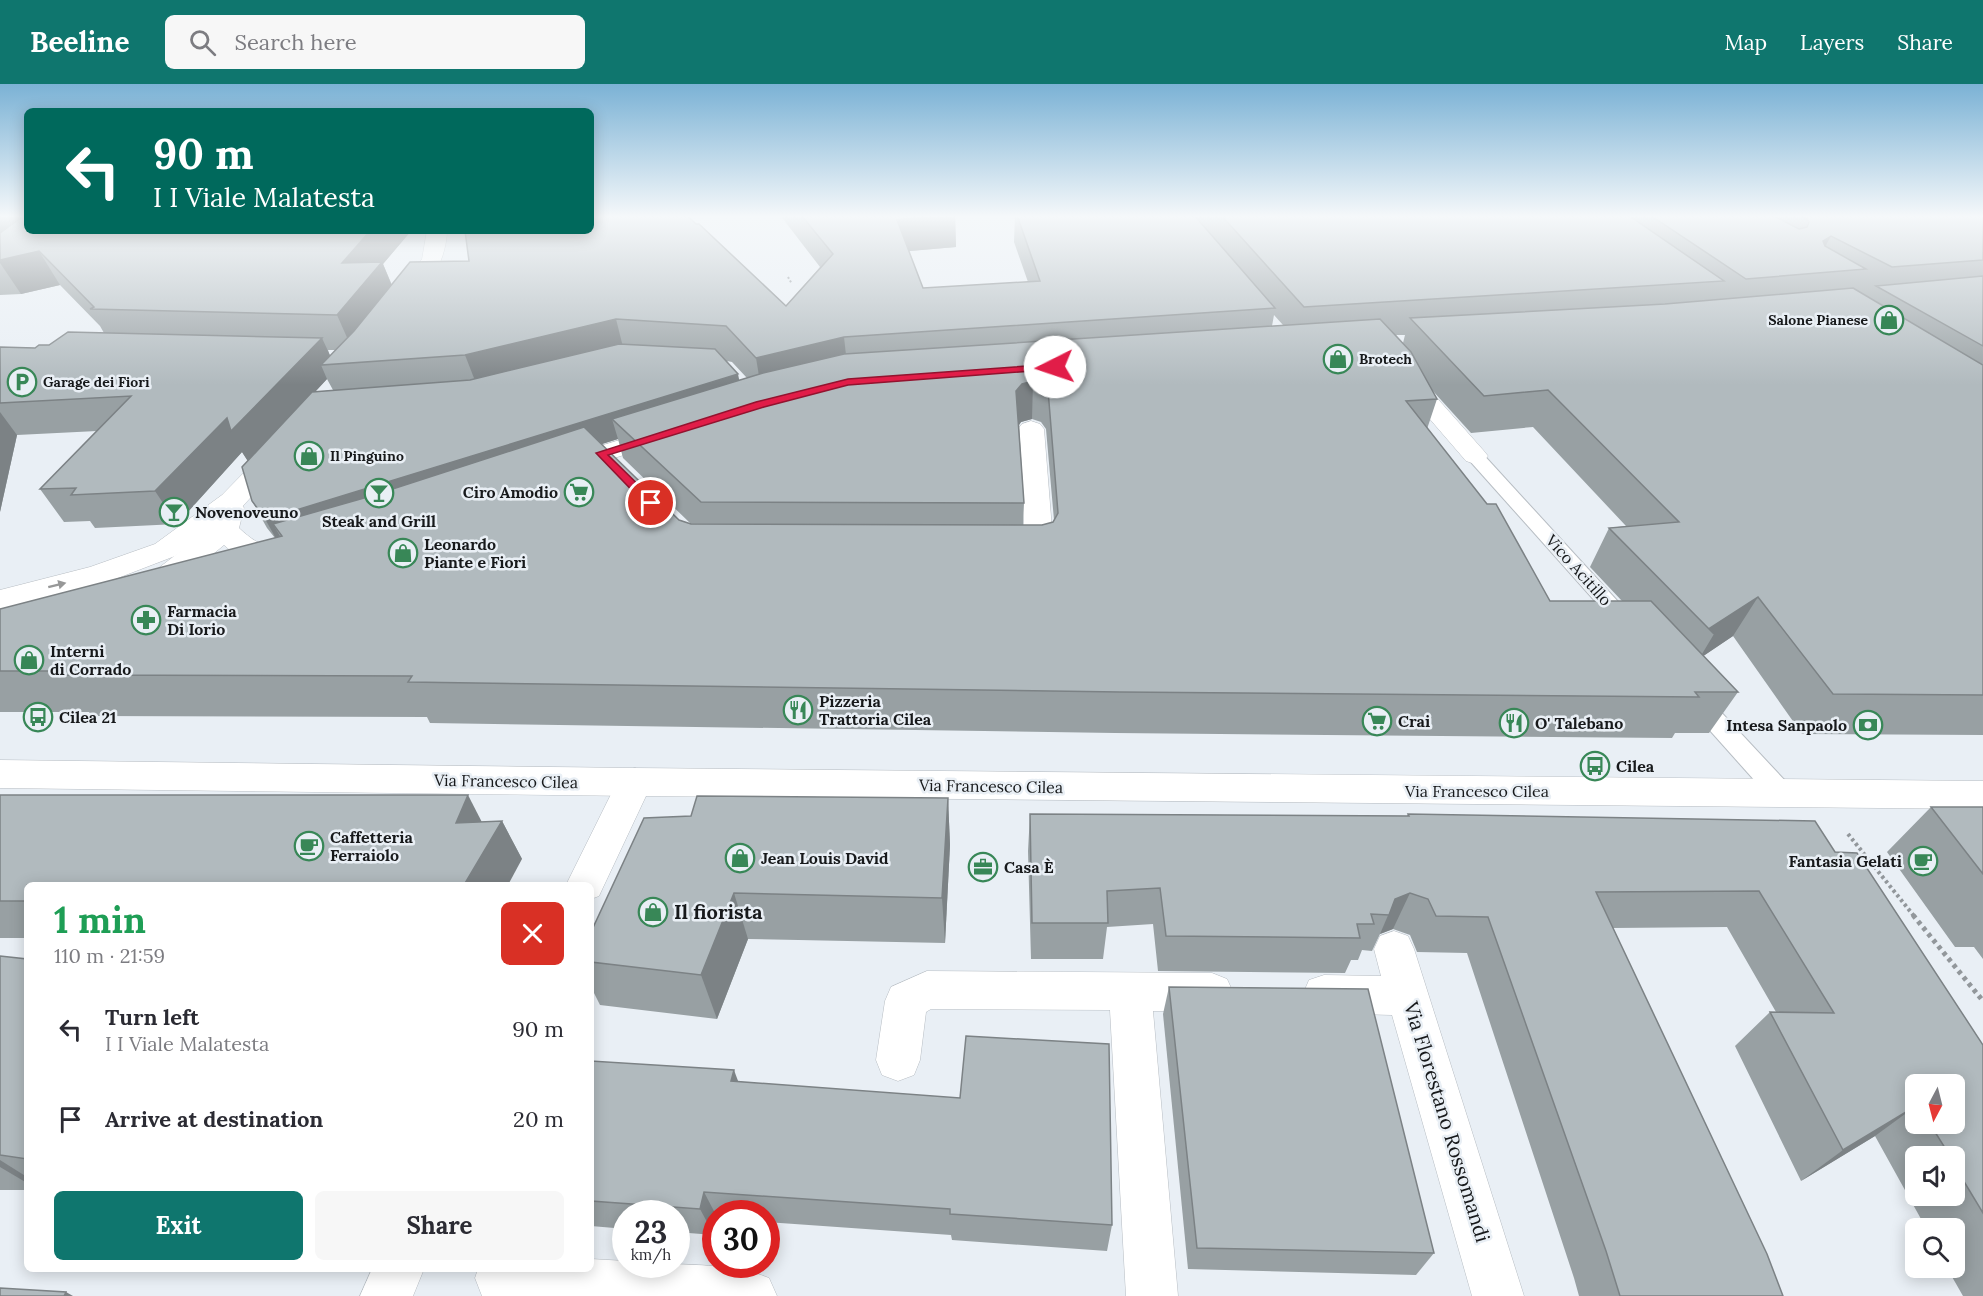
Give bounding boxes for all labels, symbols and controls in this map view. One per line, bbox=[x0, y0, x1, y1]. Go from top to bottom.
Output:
search box bbox=[165, 15, 585, 69]
text: Beeline bbox=[30, 24, 129, 60]
icon: search bbox=[186, 26, 219, 59]
text: Search here bbox=[234, 28, 357, 56]
text: Map bbox=[1724, 29, 1767, 56]
text: Layers bbox=[1800, 29, 1864, 56]
text: Share bbox=[1897, 29, 1953, 56]
text: 90 m bbox=[153, 127, 254, 181]
icon: left bbox=[54, 132, 132, 210]
text: I I Viale Malatesta bbox=[153, 180, 375, 214]
shop icon: Salone Pianese bbox=[1873, 304, 1905, 336]
place label: Salone Pianese bbox=[1768, 311, 1868, 329]
position arrow bbox=[1023, 335, 1087, 399]
shop icon: Brotech bbox=[1322, 343, 1354, 375]
place label: Brotech bbox=[1359, 350, 1412, 368]
parking icon: Garage dei Fiori bbox=[6, 366, 38, 398]
place label: Garage dei Fiori bbox=[43, 373, 150, 391]
shop icon: Il Pinguino bbox=[293, 440, 325, 472]
place label: Il Pinguino bbox=[330, 447, 404, 465]
supermarket icon: Ciro Amodio bbox=[563, 476, 595, 508]
bar icon: Steak and Grill bbox=[363, 477, 395, 509]
pin bbox=[625, 477, 676, 528]
place label: Ciro Amodio bbox=[463, 482, 558, 502]
icon: arrive bbox=[634, 486, 667, 519]
bar icon: Novenoveuno bbox=[158, 496, 190, 528]
place label: Novenoveuno bbox=[195, 502, 298, 522]
place label: Steak and Grill bbox=[322, 511, 436, 531]
street label: Vico Acitillo bbox=[1541, 530, 1616, 610]
place label: Leonardo Piante e Fiori bbox=[424, 534, 526, 572]
shop icon: Leonardo Piante e Fiori bbox=[387, 537, 419, 569]
one-way arrow bbox=[48, 580, 66, 590]
place label: Farmacia Di Iorio bbox=[167, 601, 237, 639]
pharmacy icon: Farmacia Di Iorio bbox=[130, 604, 162, 636]
place label: Interni di Corrado bbox=[50, 641, 131, 679]
shop icon: Interni di Corrado bbox=[13, 644, 45, 676]
place label: Pizzeria Trattoria Cilea bbox=[819, 691, 932, 729]
restaurant icon: Pizzeria Trattoria Cilea bbox=[782, 694, 814, 726]
bus stop icon: Cilea 21 bbox=[22, 701, 54, 733]
supermarket icon: Crai bbox=[1361, 705, 1393, 737]
place label: Cilea 21 bbox=[59, 707, 116, 727]
restaurant icon: O' Talebano bbox=[1498, 707, 1530, 739]
bank icon: Intesa Sanpaolo bbox=[1852, 709, 1884, 741]
place label: Crai bbox=[1398, 711, 1430, 731]
place label: O' Talebano bbox=[1535, 713, 1623, 733]
place label: Intesa Sanpaolo bbox=[1726, 715, 1847, 735]
bus stop icon: Cilea bbox=[1579, 750, 1611, 782]
place label: Cilea bbox=[1616, 756, 1655, 776]
street label: Via Francesco Cilea bbox=[433, 770, 578, 792]
street label: Via Francesco Cilea bbox=[918, 775, 1063, 797]
street label: Via Francesco Cilea bbox=[1404, 781, 1549, 801]
place label: Caffetteria Ferraiolo bbox=[330, 827, 413, 865]
cafe icon: Caffetteria Ferraiolo bbox=[293, 830, 325, 862]
shop icon: Jean Louis David bbox=[724, 842, 756, 874]
cafe icon: Fantasia Gelati bbox=[1907, 845, 1939, 877]
place label: Jean Louis David bbox=[761, 848, 889, 868]
office icon: Casa È bbox=[967, 851, 999, 883]
place label: Fantasia Gelati bbox=[1789, 851, 1902, 871]
place label: Casa È bbox=[1004, 857, 1054, 877]
shop icon: Il fiorista bbox=[637, 896, 669, 928]
text: 1 min bbox=[54, 897, 146, 943]
place label: Il fiorista bbox=[674, 899, 763, 924]
button: close bbox=[501, 902, 564, 965]
text: 110 m · 21:59 bbox=[54, 943, 165, 968]
street label: Via Florestano Rossomandi bbox=[1399, 998, 1496, 1245]
text: Turn left bbox=[105, 1003, 199, 1031]
icon: left bbox=[54, 1013, 87, 1046]
text: 90 m bbox=[512, 1015, 564, 1043]
text: I I Viale Malatesta bbox=[105, 1031, 269, 1056]
north arrow bbox=[1905, 1074, 1965, 1134]
map controls bbox=[1905, 1074, 1965, 1278]
icon: arrive bbox=[54, 1103, 87, 1136]
text: Arrive at destination bbox=[105, 1105, 323, 1133]
text: 20 m bbox=[513, 1105, 564, 1133]
button: sound bbox=[1905, 1146, 1965, 1206]
button: Exit bbox=[54, 1191, 303, 1260]
button: Share bbox=[315, 1191, 564, 1260]
speed limit sign: 30 bbox=[702, 1200, 780, 1278]
text: 23 bbox=[635, 1213, 667, 1251]
button: search bbox=[1905, 1218, 1965, 1278]
text: km/h bbox=[631, 1245, 671, 1264]

